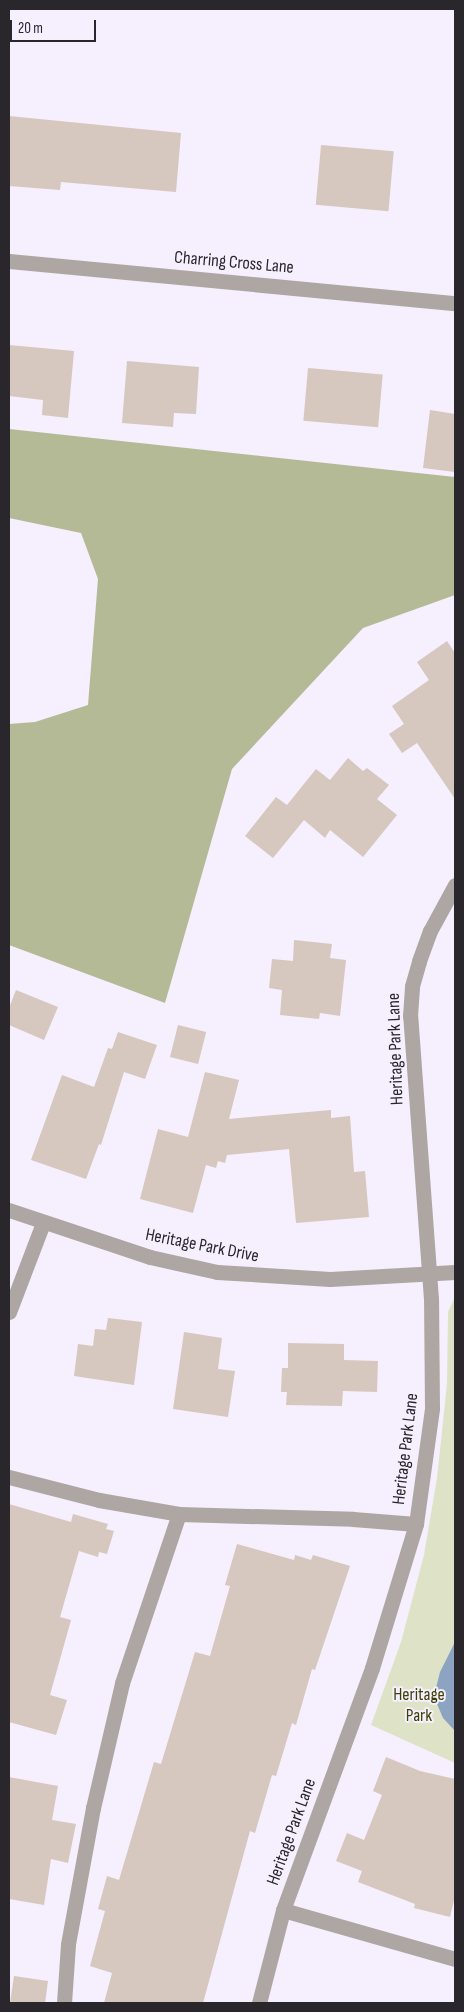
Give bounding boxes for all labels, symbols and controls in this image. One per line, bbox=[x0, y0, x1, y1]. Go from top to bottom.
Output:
scale bar bbox=[12, 10, 99, 42]
text: 20 m bbox=[18, 19, 43, 38]
street label: Charring Cross Lane bbox=[173, 247, 295, 279]
street label: Heritage Park Lane bbox=[383, 993, 409, 1105]
street label: Heritage Park Drive bbox=[143, 1224, 261, 1268]
street label: Heritage Park Lane bbox=[388, 1392, 424, 1506]
park label: Heritage Park bbox=[393, 1685, 445, 1728]
street label: Heritage Park Lane bbox=[263, 1776, 321, 1888]

